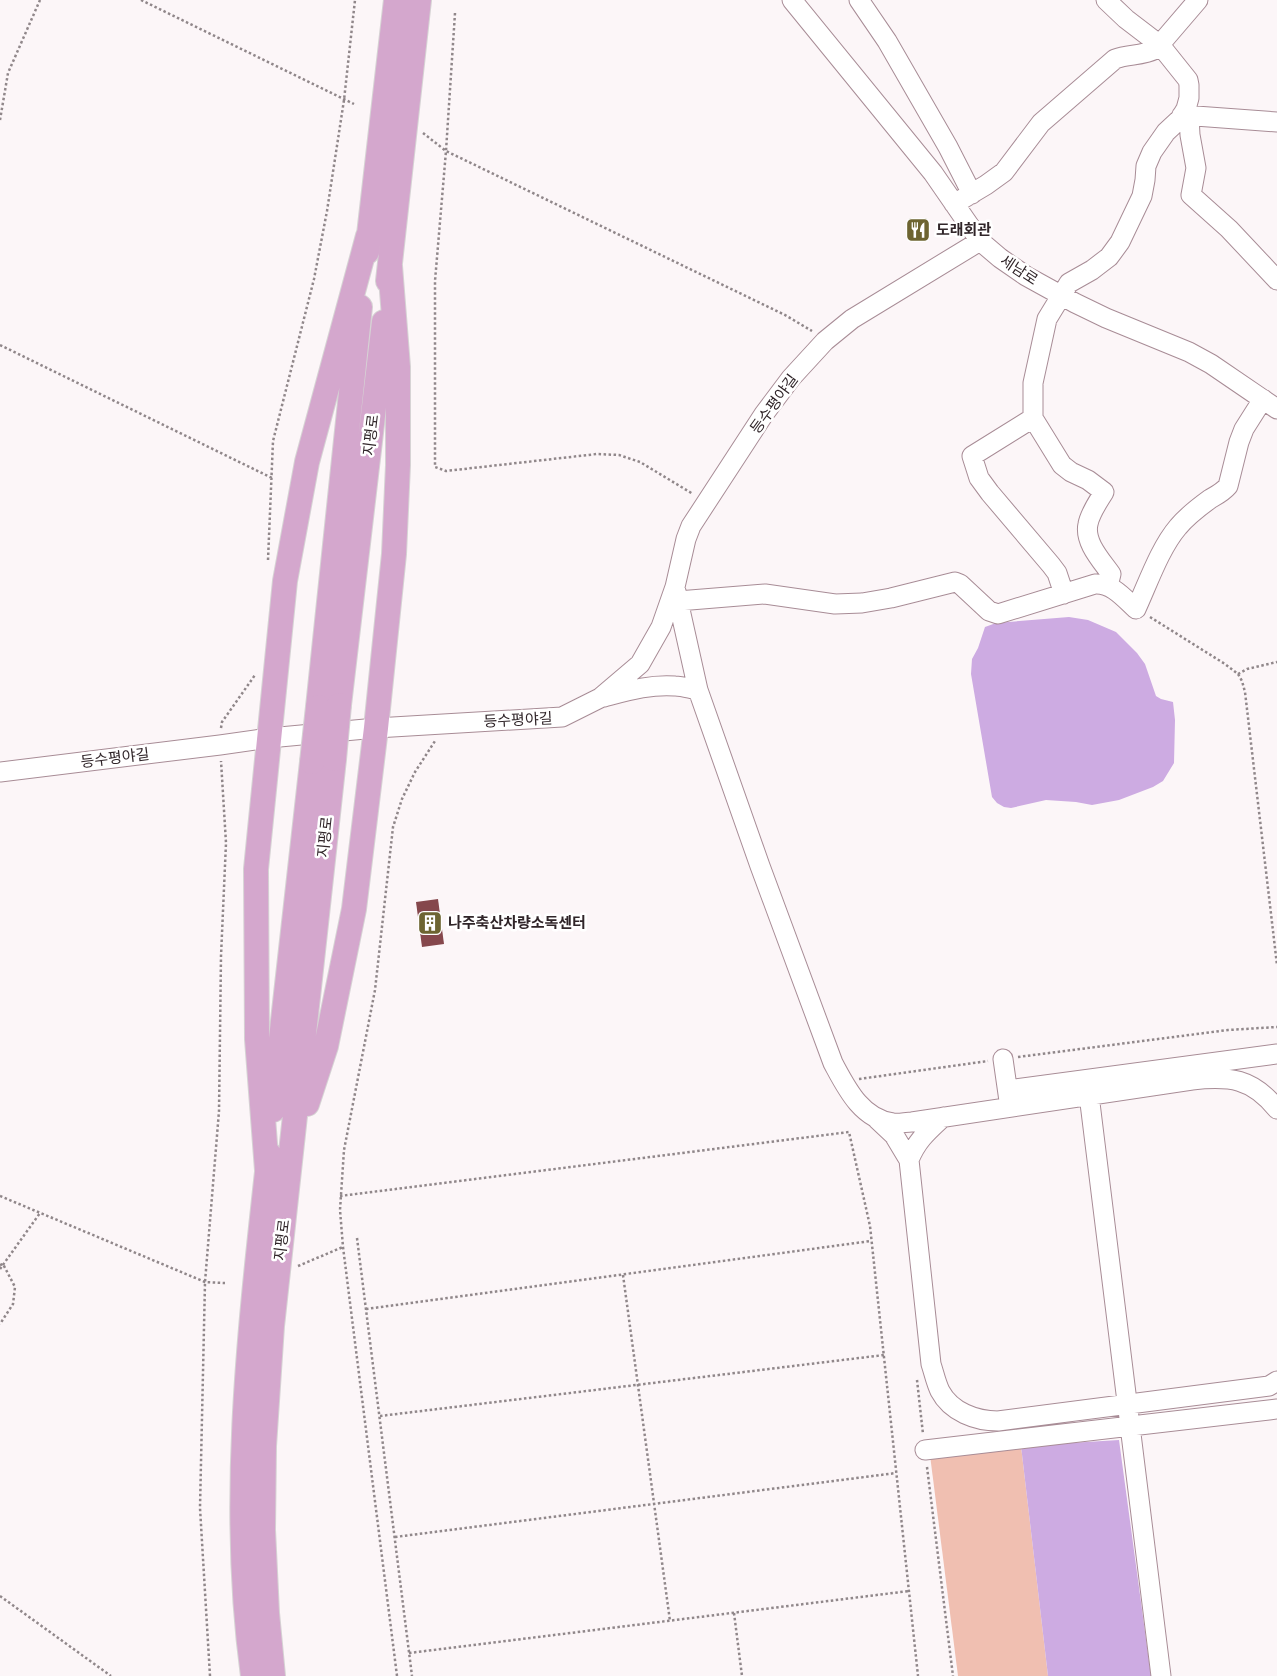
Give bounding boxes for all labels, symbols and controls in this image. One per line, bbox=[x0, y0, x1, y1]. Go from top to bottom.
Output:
restaurant icon: 도래회관 bbox=[905, 217, 931, 243]
place label: 도래회관 bbox=[936, 221, 991, 238]
street label: 세남로 bbox=[997, 251, 1041, 288]
street label: 등수평야길 bbox=[746, 371, 801, 437]
street label: 지평로 bbox=[360, 413, 381, 457]
street label: 등수평야길 bbox=[483, 709, 553, 730]
street label: 등수평야길 bbox=[80, 745, 150, 770]
street label: 지평로 bbox=[314, 815, 335, 858]
building icon: 나주축산차량소독센터 bbox=[417, 910, 443, 936]
place label: 나주축산차량소독센터 bbox=[448, 914, 586, 931]
street label: 지평로 bbox=[271, 1218, 292, 1262]

